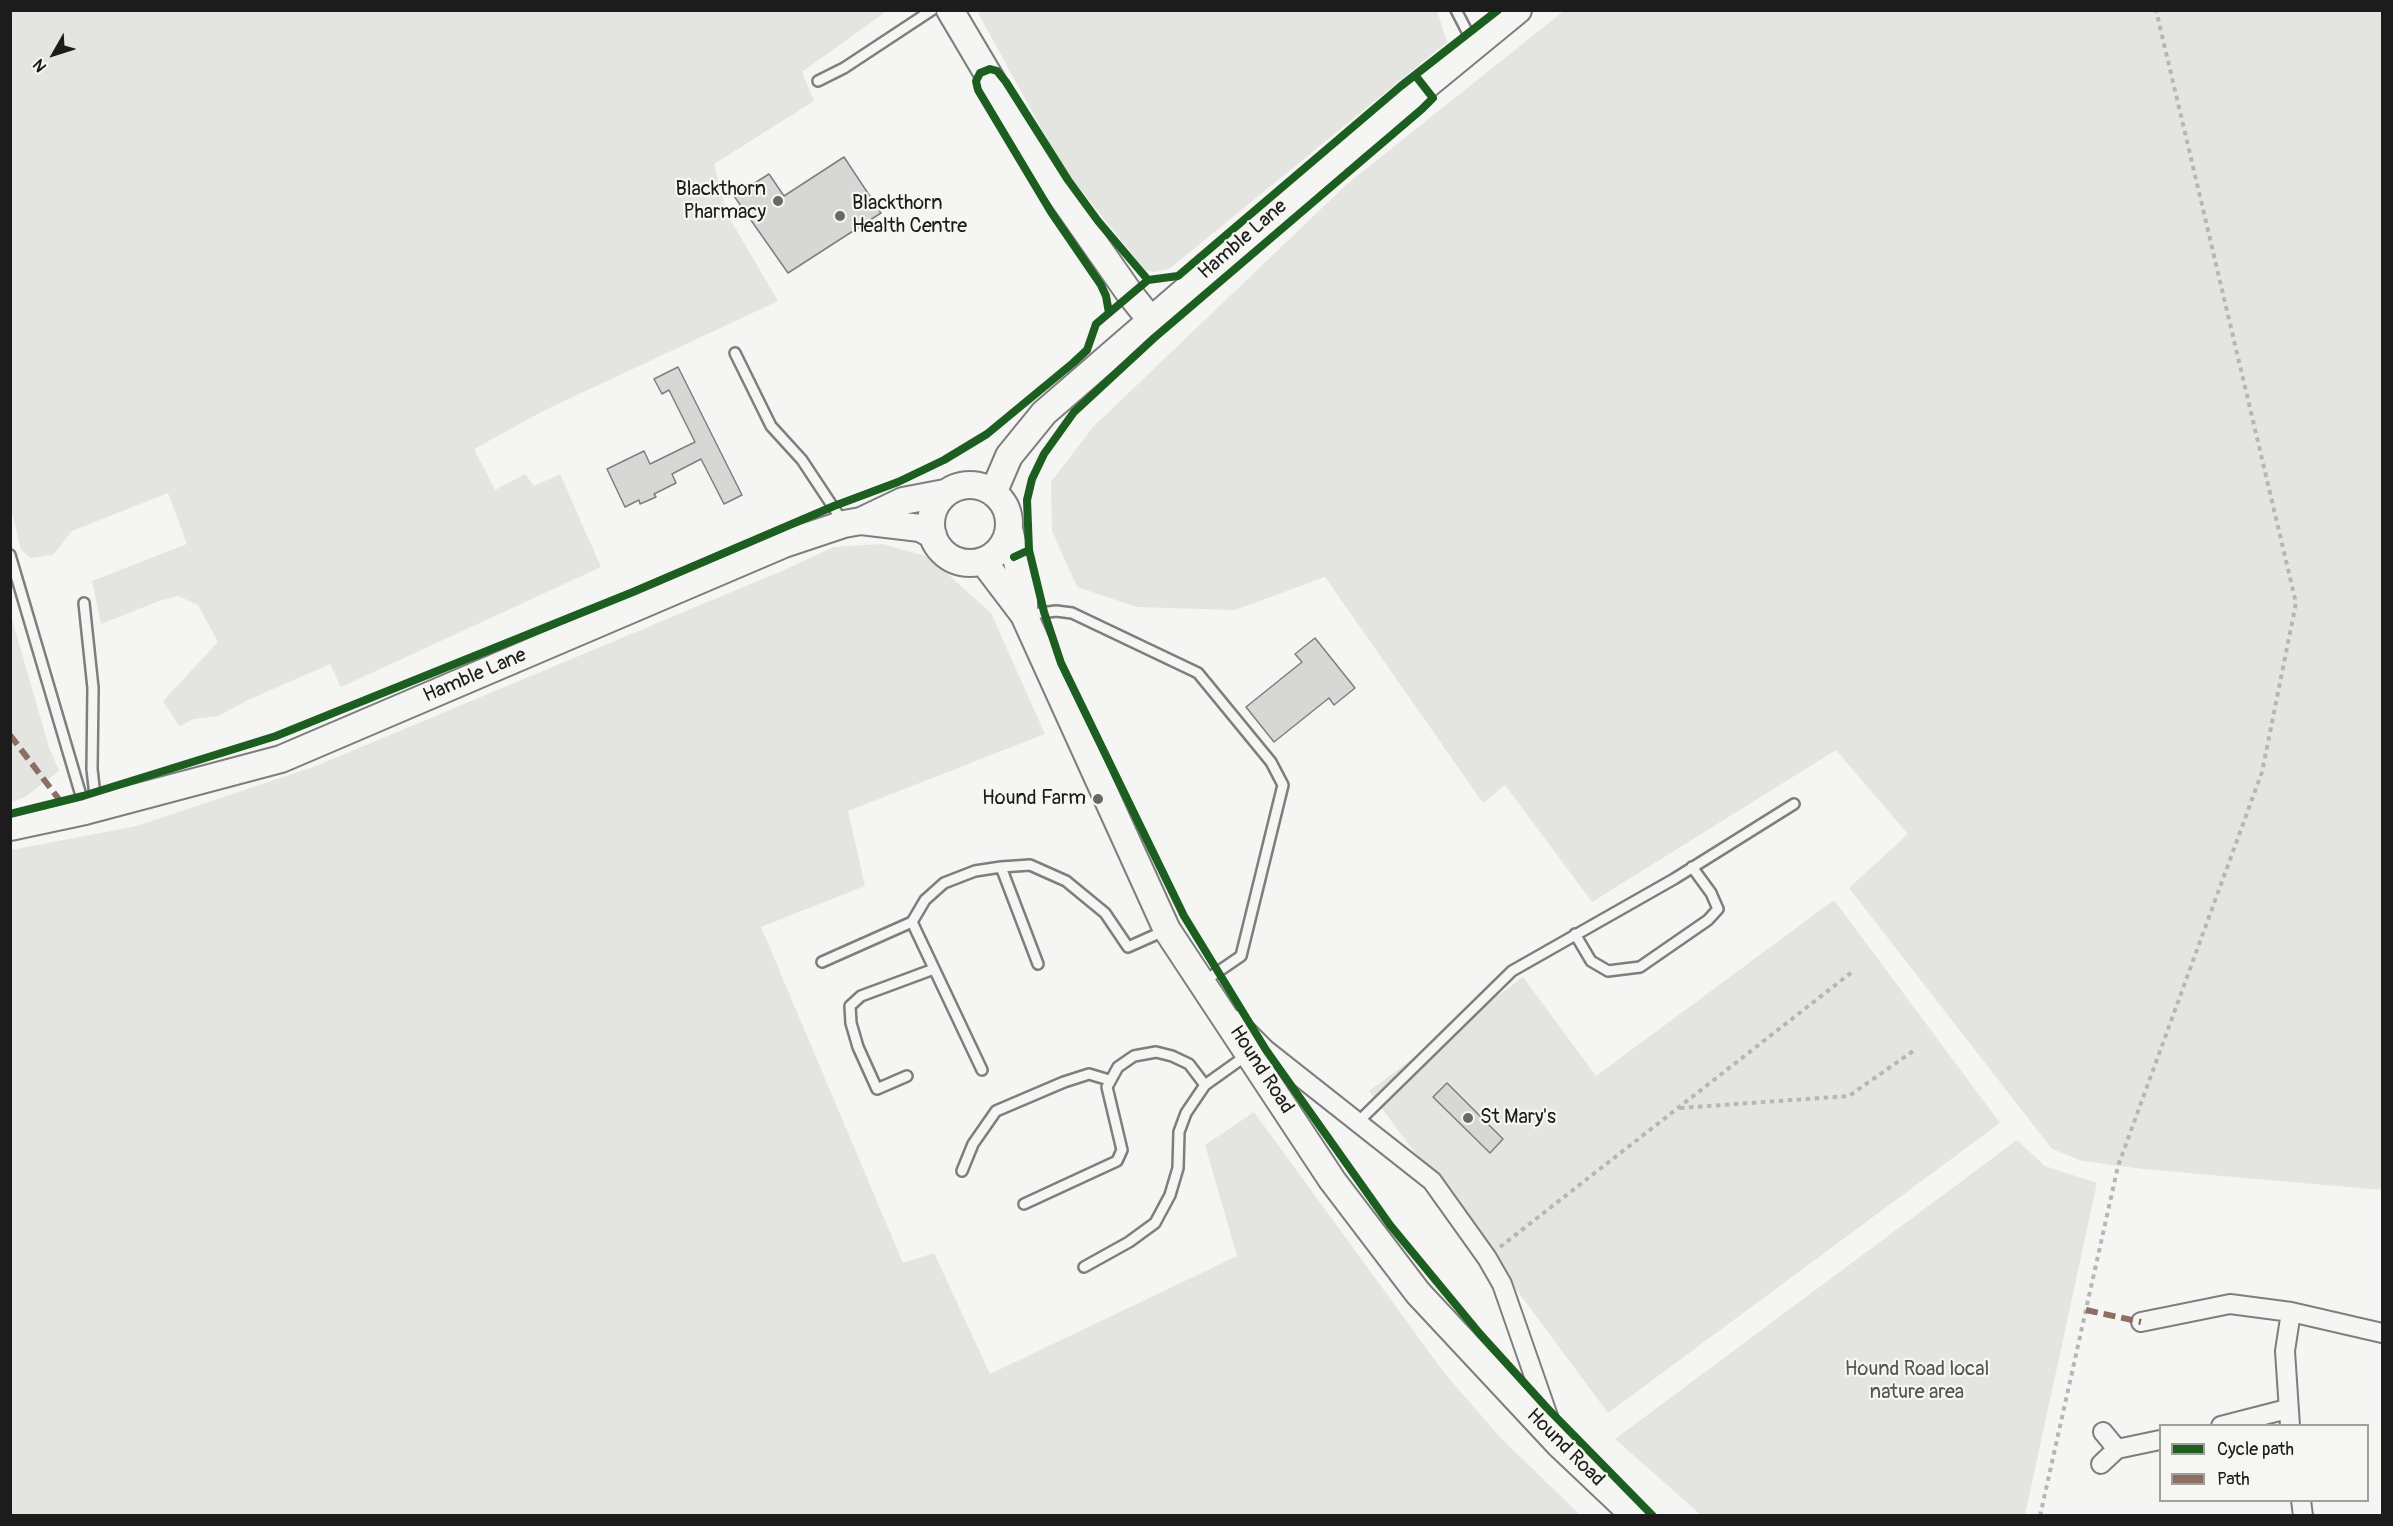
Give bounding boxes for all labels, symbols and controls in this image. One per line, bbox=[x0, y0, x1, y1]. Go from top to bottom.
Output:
north arrow bbox=[24, 24, 84, 84]
text: N bbox=[29, 55, 51, 76]
place label: Blackthorn Pharmacy bbox=[675, 178, 766, 225]
place label: Blackthorn Health Centre bbox=[852, 192, 967, 239]
marker: Blackthorn Pharmacy bbox=[771, 194, 785, 208]
street label: Hamble Lane bbox=[1194, 195, 1292, 285]
marker: Blackthorn Health Centre bbox=[833, 209, 847, 223]
street label: Hamble Lane bbox=[420, 644, 530, 708]
place label: Hound Farm bbox=[982, 787, 1086, 811]
marker: Hound Farm bbox=[1091, 792, 1105, 806]
street label: Hound Road bbox=[1224, 1021, 1298, 1119]
place label: St Mary's bbox=[1480, 1106, 1556, 1130]
marker: St Mary's bbox=[1461, 1111, 1475, 1125]
park label: Hound Road local nature area bbox=[1845, 1358, 1989, 1405]
street label: Hound Road bbox=[1521, 1404, 1609, 1492]
legend bbox=[2159, 1424, 2369, 1502]
text: Cycle path bbox=[2217, 1438, 2294, 1461]
text: Path bbox=[2217, 1468, 2250, 1491]

